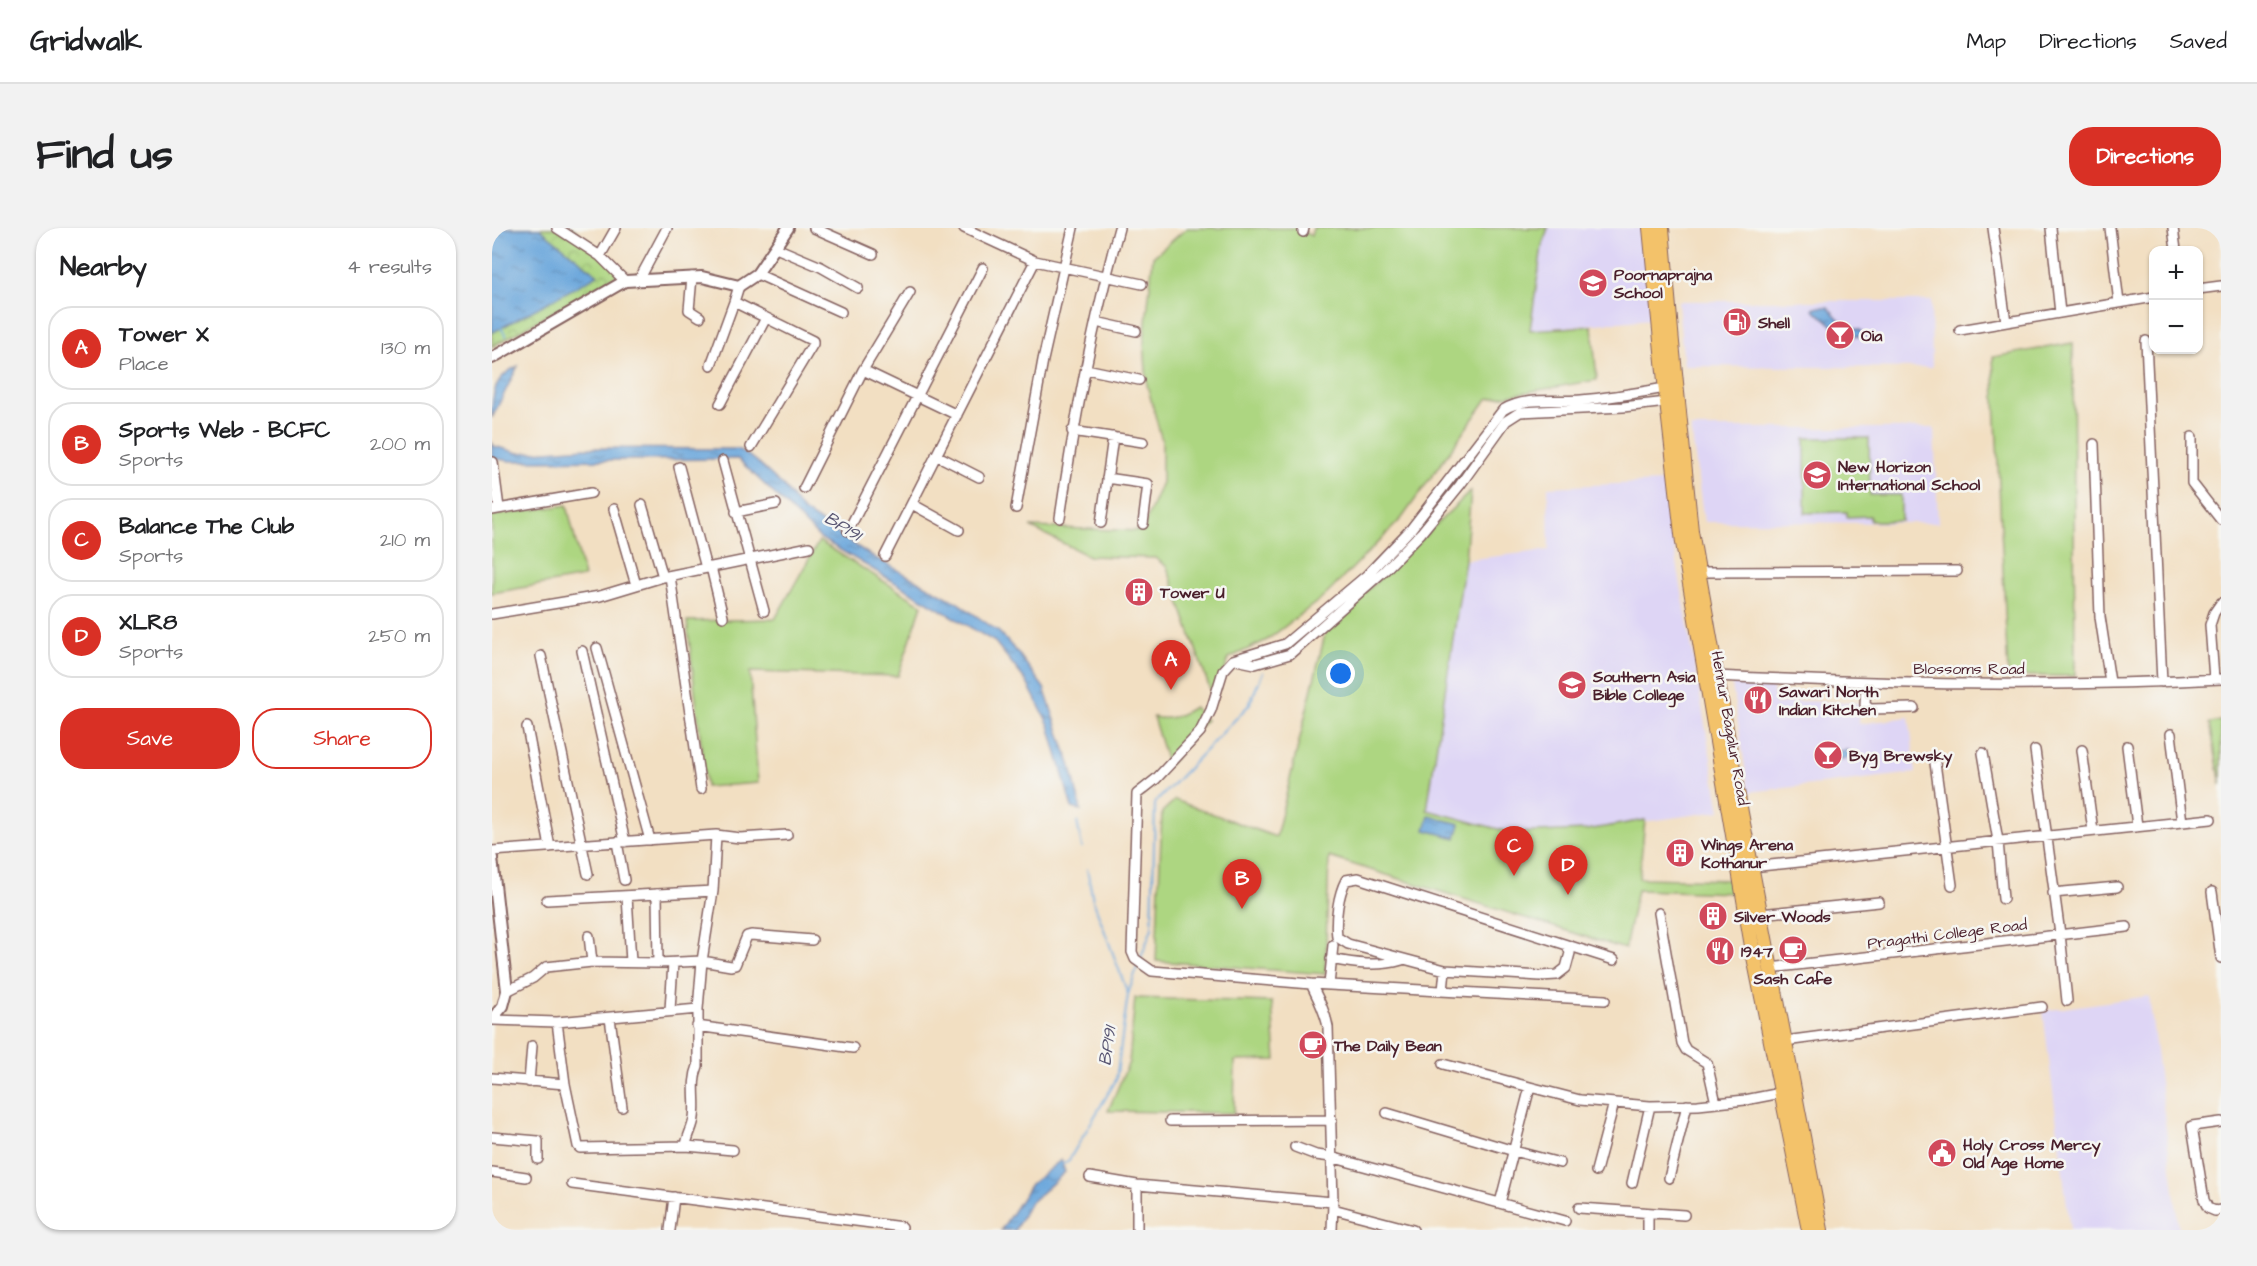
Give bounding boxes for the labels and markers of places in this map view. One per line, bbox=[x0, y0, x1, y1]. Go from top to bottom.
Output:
place label: Poornaprajna School bbox=[1613, 264, 1713, 304]
school or university icon: Poornaprajna School bbox=[1577, 267, 1609, 299]
fuel station icon: Shell bbox=[1721, 306, 1753, 338]
place label: Shell bbox=[1757, 312, 1790, 334]
bar icon: Oia bbox=[1824, 319, 1856, 351]
place label: Oia bbox=[1861, 325, 1883, 347]
place label: New Horizon International School bbox=[1838, 456, 1981, 496]
school or university icon: New Horizon International School bbox=[1801, 459, 1833, 491]
building icon: Tower U bbox=[1123, 576, 1155, 608]
place label: Tower U bbox=[1159, 582, 1225, 604]
pin: A bbox=[1152, 640, 1190, 690]
place label: Southern Asia Bible College bbox=[1592, 666, 1696, 708]
school or university icon: Southern Asia Bible College bbox=[1556, 669, 1588, 701]
place label: Sawari North Indian Kitchen bbox=[1778, 681, 1879, 721]
restaurant icon: Sawari North Indian Kitchen bbox=[1742, 684, 1774, 716]
bar icon: Byg Brewsky bbox=[1812, 739, 1844, 771]
place label: Byg Brewsky bbox=[1849, 745, 1952, 769]
pin: C bbox=[1494, 826, 1534, 876]
place label: Wings Arena Kothanur bbox=[1700, 834, 1794, 874]
building icon: Wings Arena Kothanur bbox=[1664, 837, 1696, 869]
pin: D bbox=[1548, 846, 1588, 895]
pin: B bbox=[1222, 860, 1262, 909]
building icon: Silver Woods bbox=[1697, 900, 1729, 932]
place label: Silver Woods bbox=[1733, 906, 1831, 928]
cafe icon: Sash Cafe bbox=[1777, 934, 1809, 966]
restaurant icon: 1947 bbox=[1704, 935, 1736, 967]
place label: 1947 bbox=[1741, 941, 1773, 963]
place label: Sash Cafe bbox=[1753, 968, 1833, 990]
cafe icon: The Daily Bean bbox=[1297, 1029, 1329, 1061]
place label: The Daily Bean bbox=[1333, 1035, 1442, 1058]
place label: Holy Cross Mercy Old Age Home bbox=[1963, 1134, 2101, 1176]
public building icon: Holy Cross Mercy Old Age Home bbox=[1926, 1137, 1958, 1169]

